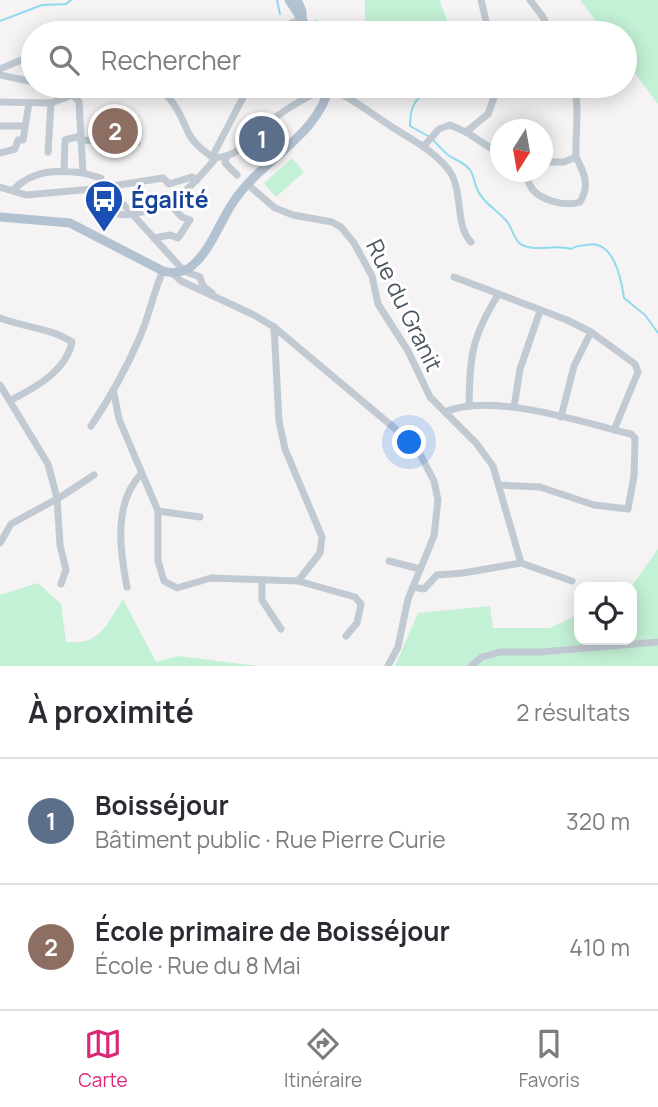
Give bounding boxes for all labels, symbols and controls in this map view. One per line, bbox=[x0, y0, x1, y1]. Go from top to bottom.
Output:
search box bbox=[21, 21, 637, 98]
icon: search bbox=[45, 41, 83, 79]
text: Rechercher bbox=[101, 42, 241, 78]
pin: 2 bbox=[92, 105, 138, 157]
pin: 1 bbox=[239, 113, 285, 165]
north arrow bbox=[490, 119, 553, 182]
bus stop icon: Égalité bbox=[83, 178, 125, 233]
place label: Égalité bbox=[131, 183, 209, 215]
street label: Rue du Granit bbox=[359, 234, 451, 376]
your location bbox=[392, 425, 426, 459]
map controls bbox=[574, 582, 637, 645]
button: locate bbox=[574, 582, 637, 645]
text: À proximité bbox=[28, 691, 194, 732]
text: 2 résultats bbox=[516, 696, 630, 728]
text: Boisséjour bbox=[95, 787, 229, 823]
text: 1 bbox=[46, 805, 56, 837]
text: 320 m bbox=[566, 805, 630, 837]
text: Bâtiment public · Rue Pierre Curie bbox=[95, 823, 446, 855]
text: École primaire de Boisséjour bbox=[95, 913, 450, 949]
text: 2 bbox=[44, 931, 58, 963]
text: 410 m bbox=[569, 931, 630, 963]
text: École · Rue du 8 Mai bbox=[95, 949, 301, 981]
tab: Carte bbox=[78, 1025, 128, 1093]
tab: Itinéraire bbox=[284, 1025, 362, 1093]
tab: Favoris bbox=[519, 1025, 580, 1093]

